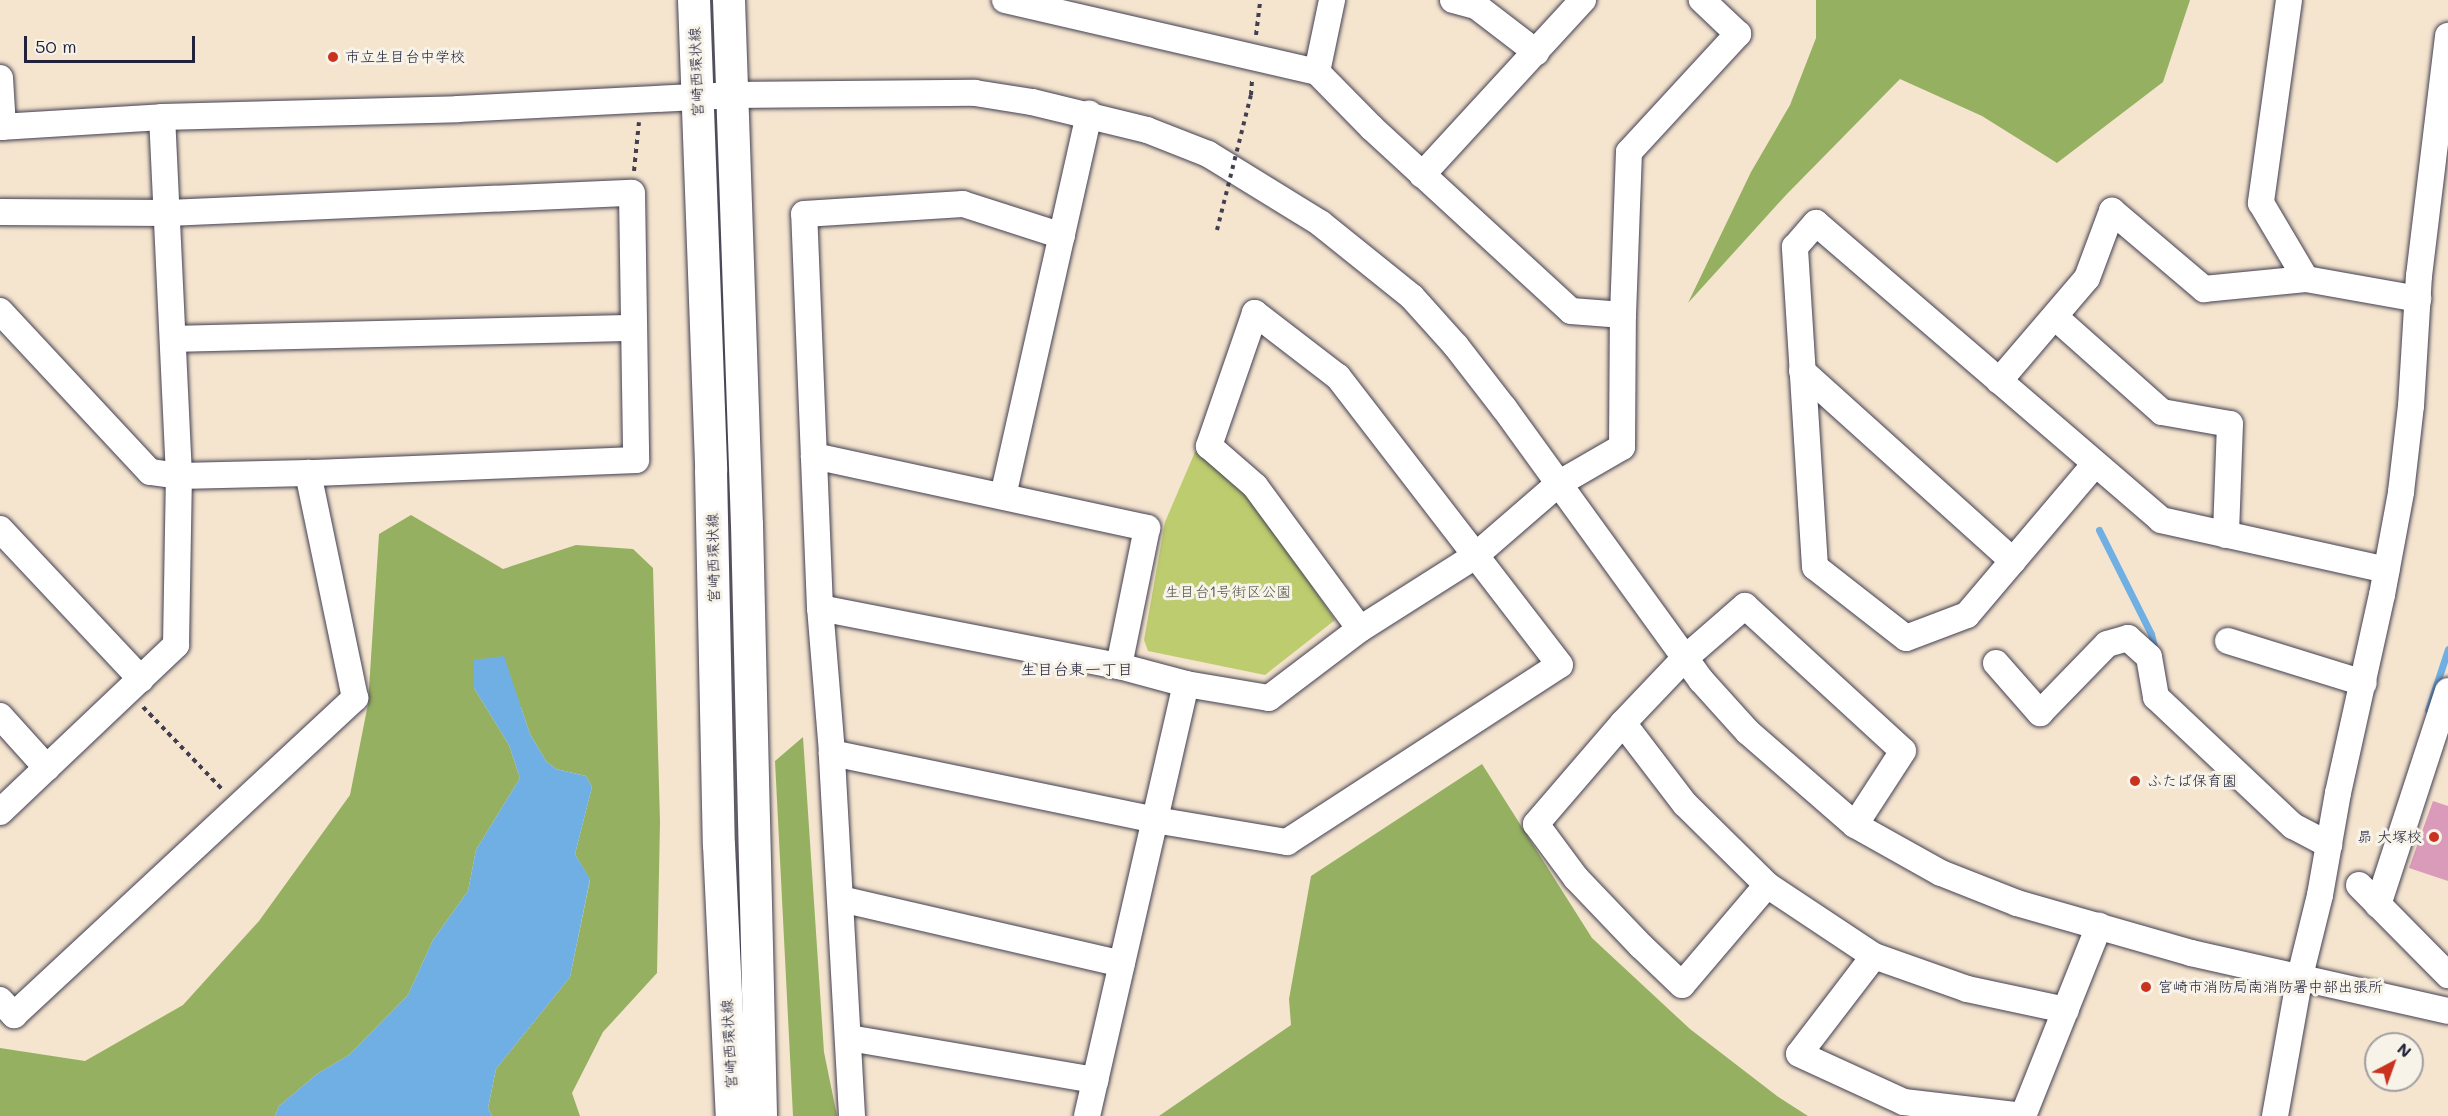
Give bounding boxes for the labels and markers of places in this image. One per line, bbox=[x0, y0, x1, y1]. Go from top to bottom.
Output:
place label: 市立生目台中学校 bbox=[345, 48, 465, 66]
marker: 市立生目台中学校 bbox=[326, 50, 340, 64]
place label: ふたば保育園 bbox=[2147, 772, 2237, 790]
marker: ふたば保育園 bbox=[2128, 774, 2142, 788]
place label: 昴 大塚校 bbox=[2357, 828, 2422, 846]
marker: 昴 大塚校 bbox=[2427, 830, 2441, 844]
place label: 宮崎市消防局南消防署中部出張所 bbox=[2158, 978, 2383, 996]
marker: 宮崎市消防局南消防署中部出張所 bbox=[2139, 980, 2153, 994]

